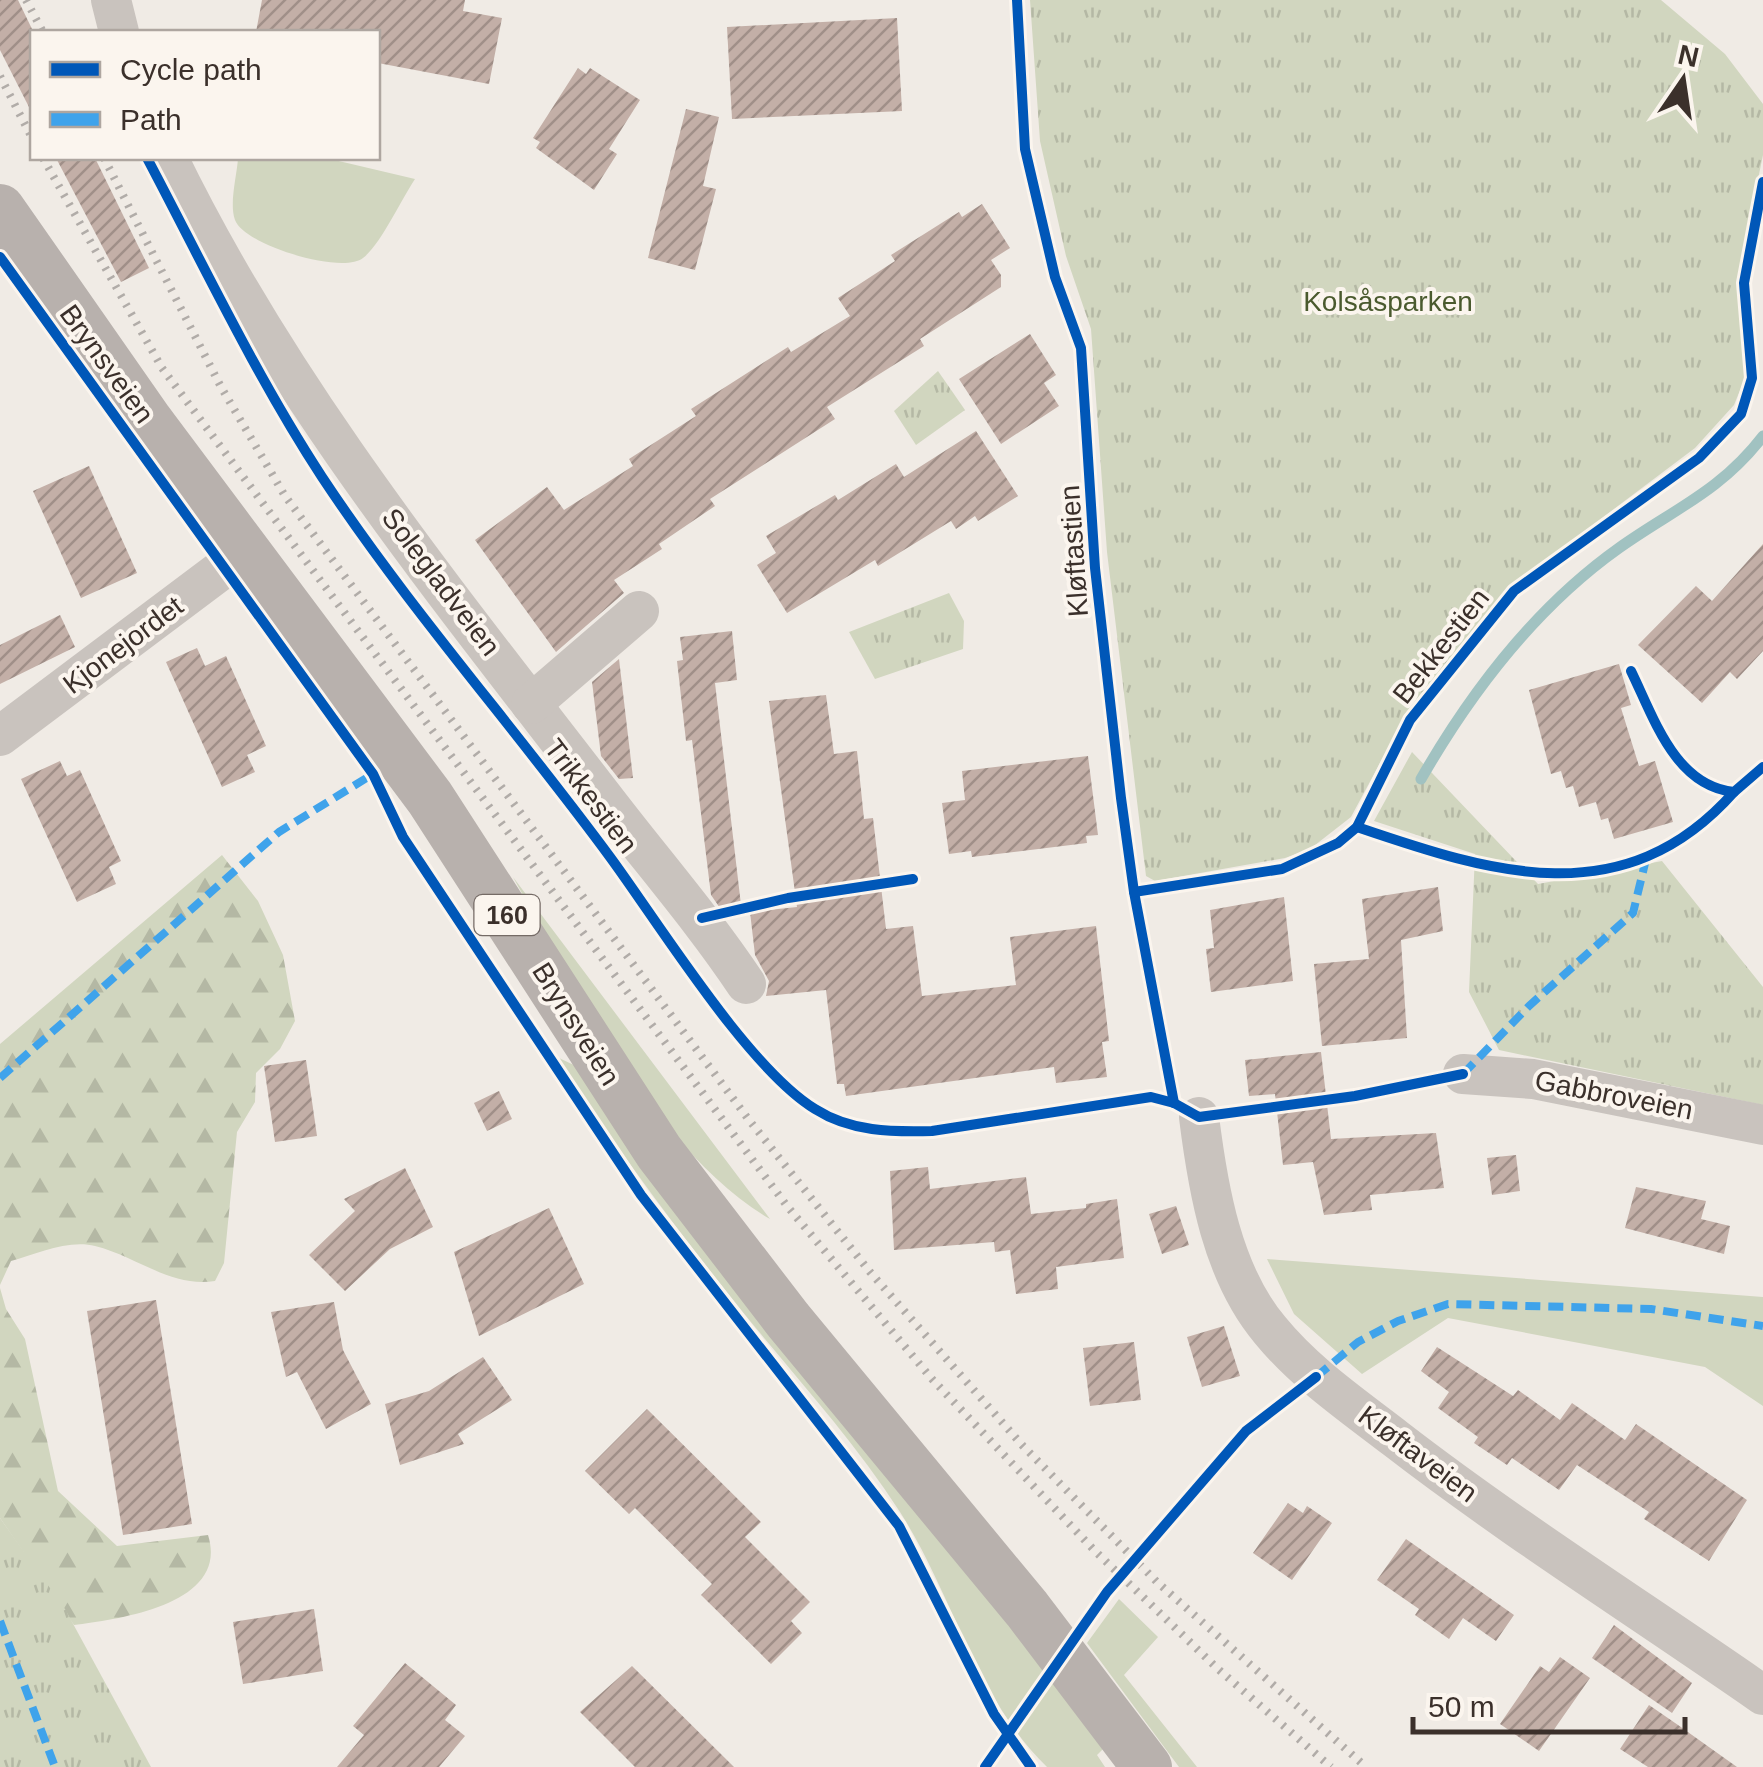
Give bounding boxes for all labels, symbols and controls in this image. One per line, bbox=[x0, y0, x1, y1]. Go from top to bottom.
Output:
legend bbox=[30, 30, 380, 160]
north arrow bbox=[1633, 30, 1733, 130]
text: N bbox=[1675, 39, 1702, 74]
text: Cycle path bbox=[120, 53, 262, 86]
text: Path bbox=[120, 103, 182, 136]
park label: Kolsåsparken bbox=[1303, 286, 1473, 317]
street label: Brynsveien bbox=[54, 299, 160, 429]
street label: Kløftastien bbox=[1054, 484, 1094, 618]
street label: Solegladveien bbox=[376, 502, 506, 662]
street label: Bekkestien bbox=[1387, 582, 1495, 710]
street label: Kjonejordet bbox=[57, 590, 189, 700]
street label: Trikkestien bbox=[538, 733, 644, 859]
road number: 160 bbox=[474, 895, 540, 935]
street label: Brynsveien bbox=[526, 957, 626, 1091]
street label: Gabbroveien bbox=[1532, 1064, 1696, 1126]
street label: Kløftaveien bbox=[1353, 1399, 1483, 1509]
scale bar bbox=[1413, 1672, 1686, 1734]
text: 50 m bbox=[1428, 1690, 1495, 1723]

